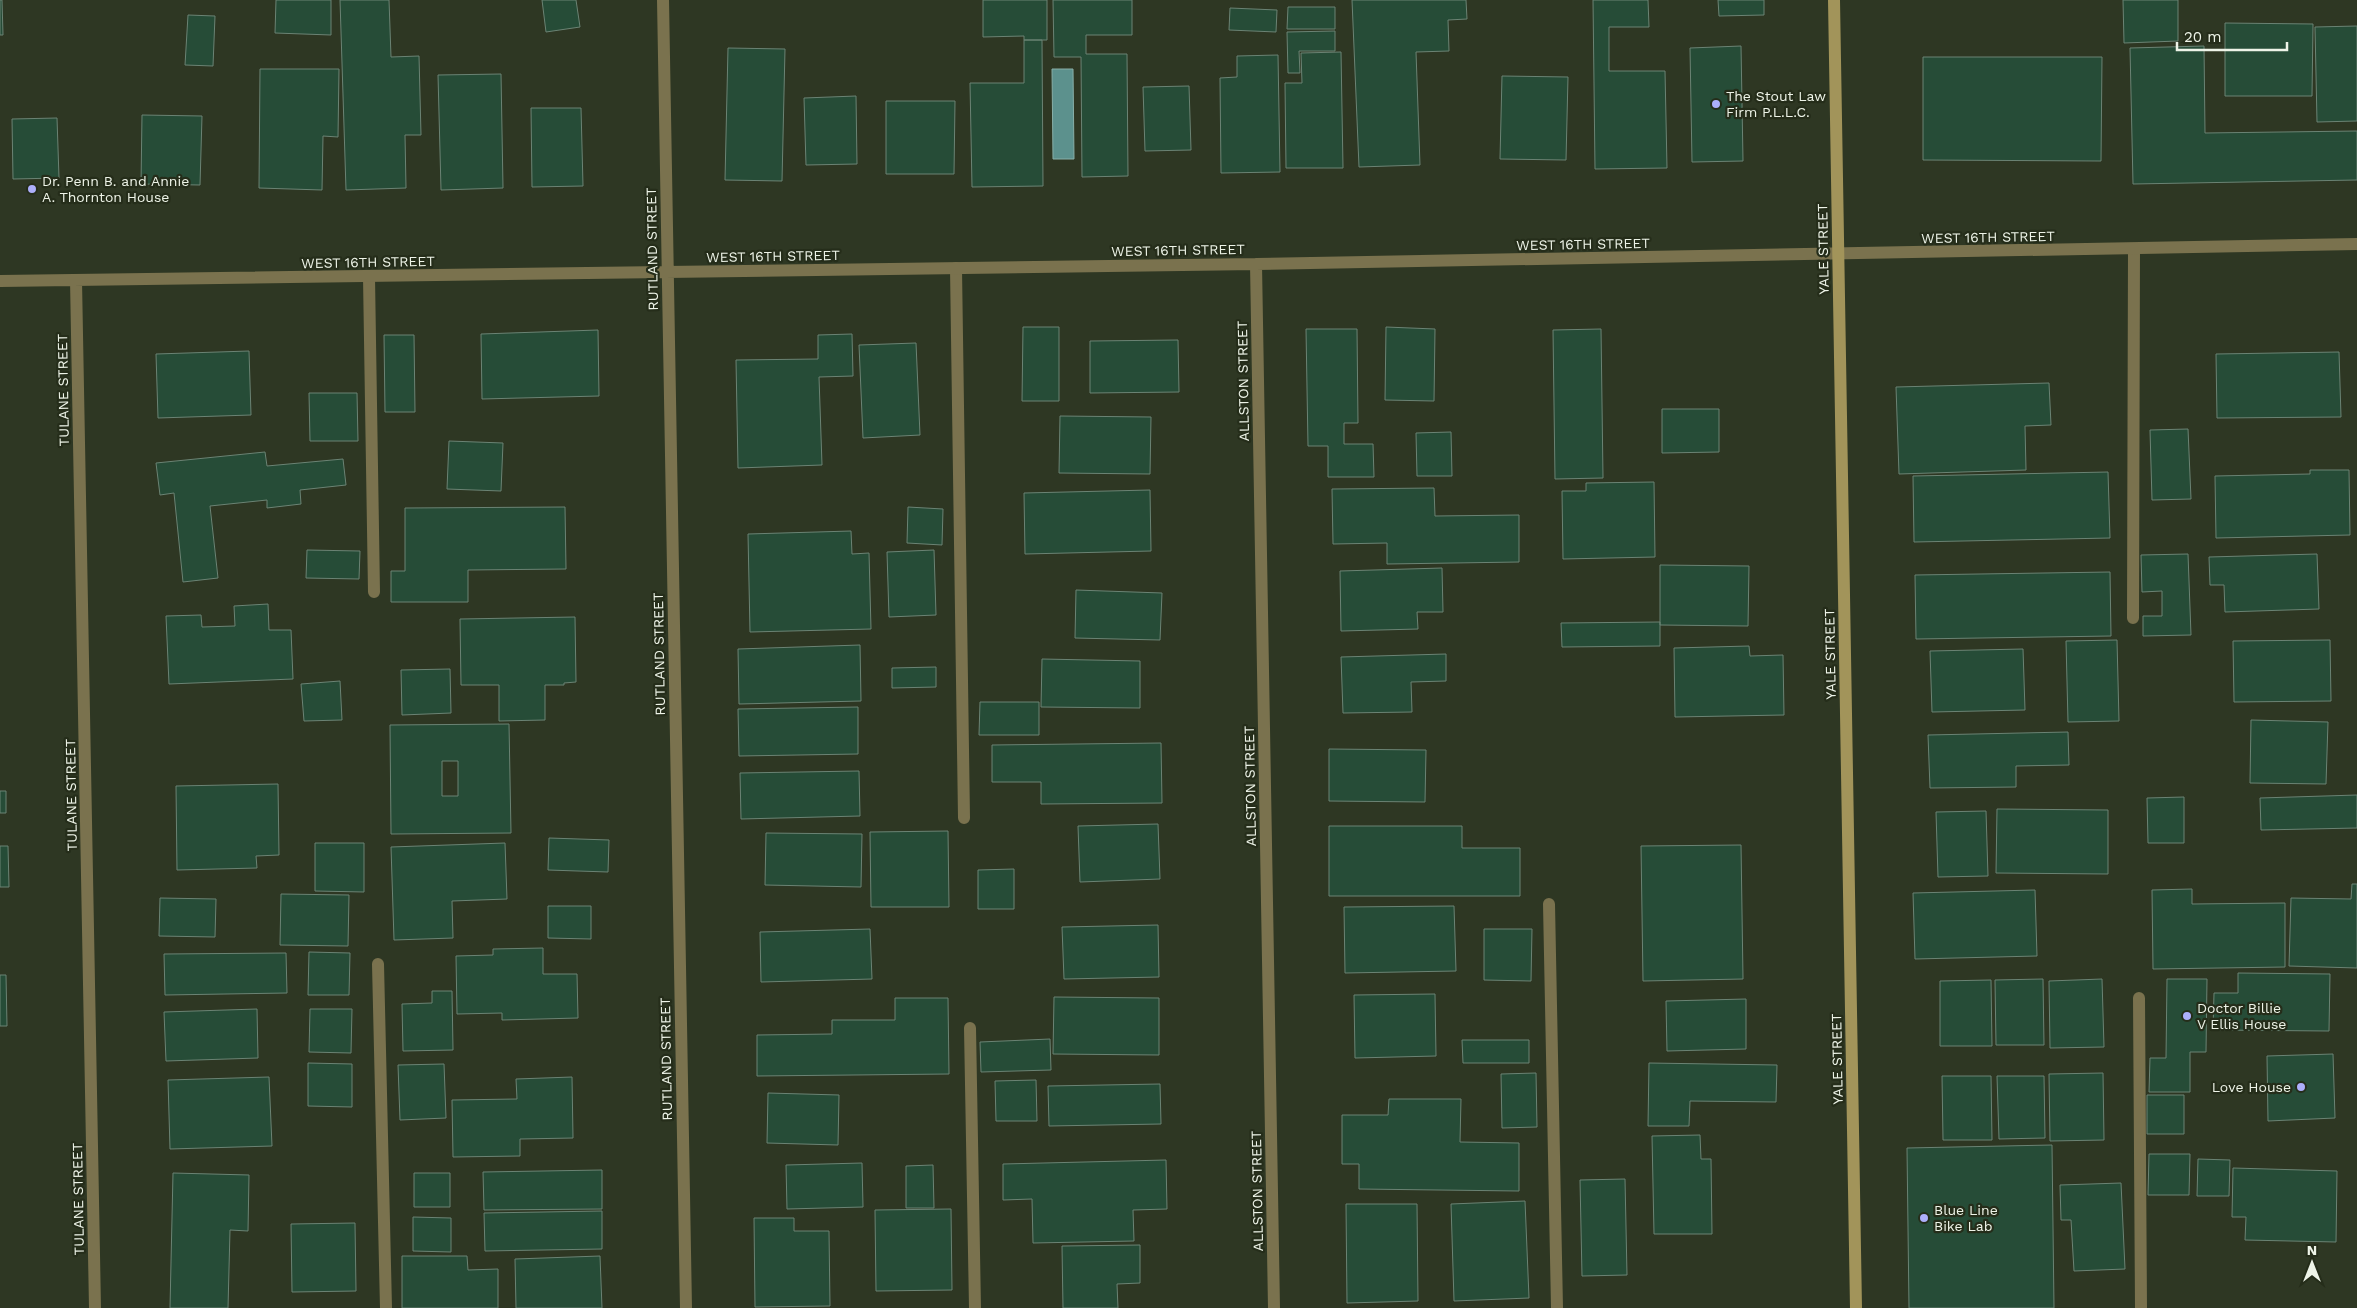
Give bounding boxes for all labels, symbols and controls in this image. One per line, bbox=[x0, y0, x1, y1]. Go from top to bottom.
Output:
scale bar bbox=[2177, 20, 2287, 52]
text: 20 m bbox=[2184, 28, 2222, 46]
place label: The Stout Law Firm P.L.L.C. bbox=[1726, 88, 1826, 120]
marker: The Stout Law Firm P.L.L.C. bbox=[1710, 98, 1722, 110]
place label: Dr. Penn B. and Annie A. Thornton House bbox=[42, 173, 189, 205]
marker: Dr. Penn B. and Annie A. Thornton House bbox=[26, 183, 38, 195]
street label: RUTLAND STREET bbox=[643, 187, 661, 311]
street label: YALE STREET bbox=[1814, 203, 1832, 295]
street label: WEST 16TH STREET bbox=[1921, 228, 2055, 246]
street label: WEST 16TH STREET bbox=[1516, 235, 1650, 253]
street label: WEST 16TH STREET bbox=[1111, 241, 1245, 259]
street label: WEST 16TH STREET bbox=[706, 247, 840, 265]
street label: WEST 16TH STREET bbox=[301, 253, 435, 271]
street label: ALLSTON STREET bbox=[1234, 320, 1252, 442]
street label: TULANE STREET bbox=[54, 333, 72, 446]
street label: RUTLAND STREET bbox=[650, 592, 668, 716]
street label: YALE STREET bbox=[1821, 608, 1839, 700]
street label: ALLSTON STREET bbox=[1241, 725, 1259, 847]
street label: TULANE STREET bbox=[62, 738, 80, 851]
street label: RUTLAND STREET bbox=[657, 997, 675, 1121]
place label: Doctor Billie V Ellis House bbox=[2197, 1000, 2286, 1032]
marker: Doctor Billie V Ellis House bbox=[2181, 1010, 2193, 1022]
street label: YALE STREET bbox=[1828, 1013, 1846, 1105]
place label: Love House bbox=[2212, 1079, 2291, 1095]
marker: Love House bbox=[2295, 1081, 2307, 1093]
street label: ALLSTON STREET bbox=[1248, 1130, 1266, 1252]
street label: TULANE STREET bbox=[69, 1142, 87, 1255]
place label: Blue Line Bike Lab bbox=[1934, 1202, 1998, 1234]
marker: Blue Line Bike Lab bbox=[1918, 1212, 1930, 1224]
north arrow bbox=[2287, 1238, 2337, 1288]
text: N bbox=[2307, 1242, 2317, 1258]

